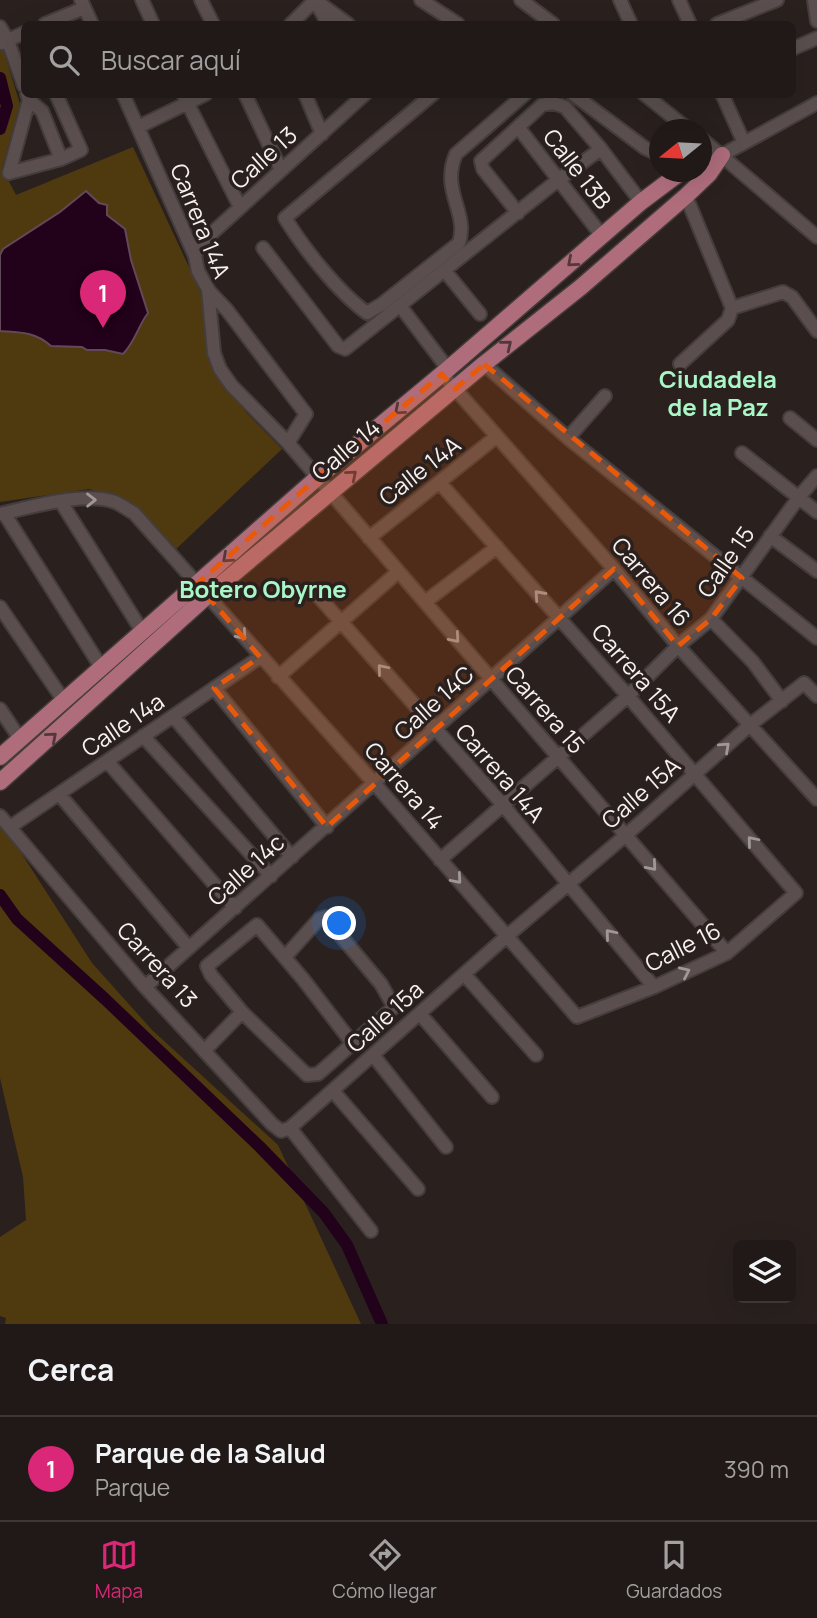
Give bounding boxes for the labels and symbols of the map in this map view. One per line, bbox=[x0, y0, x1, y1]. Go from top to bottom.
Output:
street label: Calle 13 bbox=[223, 119, 304, 196]
north arrow bbox=[649, 119, 712, 182]
street label: Calle 13B bbox=[536, 122, 619, 215]
street label: Carrera 14A bbox=[163, 158, 239, 283]
one-way arrow bbox=[567, 254, 580, 266]
pin: 1 bbox=[80, 270, 126, 328]
one-way arrow bbox=[500, 341, 512, 354]
district label: Ciudadela de la Paz bbox=[659, 362, 777, 423]
one-way arrow bbox=[395, 401, 407, 414]
street label: Calle 14 bbox=[304, 411, 386, 487]
street label: Calle 14A bbox=[372, 428, 467, 512]
one-way arrow bbox=[344, 471, 357, 483]
one-way arrow bbox=[87, 492, 97, 508]
street label: Calle 15 bbox=[689, 519, 761, 603]
street label: Carrera 16 bbox=[605, 530, 699, 633]
one-way arrow bbox=[222, 549, 235, 562]
district label: Botero Obyrne bbox=[179, 572, 347, 605]
one-way arrow bbox=[535, 590, 547, 603]
street label: Carrera 15A bbox=[585, 616, 689, 729]
one-way arrow bbox=[234, 627, 246, 640]
one-way arrow bbox=[447, 630, 459, 643]
street label: Calle 14C bbox=[387, 658, 480, 747]
street label: Carrera 15 bbox=[499, 659, 593, 760]
one-way arrow bbox=[378, 664, 391, 676]
street label: Calle 14a bbox=[75, 685, 170, 764]
street label: Carrera 14A bbox=[449, 716, 553, 829]
one-way arrow bbox=[43, 733, 56, 745]
street label: Carrera 14 bbox=[358, 735, 452, 836]
one-way arrow bbox=[717, 743, 730, 755]
street label: Calle 15A bbox=[594, 749, 687, 835]
street label: Calle 14c bbox=[200, 826, 291, 912]
one-way arrow bbox=[748, 837, 760, 850]
one-way arrow bbox=[644, 858, 656, 871]
one-way arrow bbox=[449, 871, 461, 884]
your location bbox=[322, 906, 356, 940]
street label: Calle 16 bbox=[639, 913, 726, 979]
street label: Carrera 13 bbox=[110, 914, 205, 1014]
one-way arrow bbox=[606, 930, 618, 943]
one-way arrow bbox=[678, 967, 690, 981]
street label: Calle 15a bbox=[339, 973, 430, 1059]

